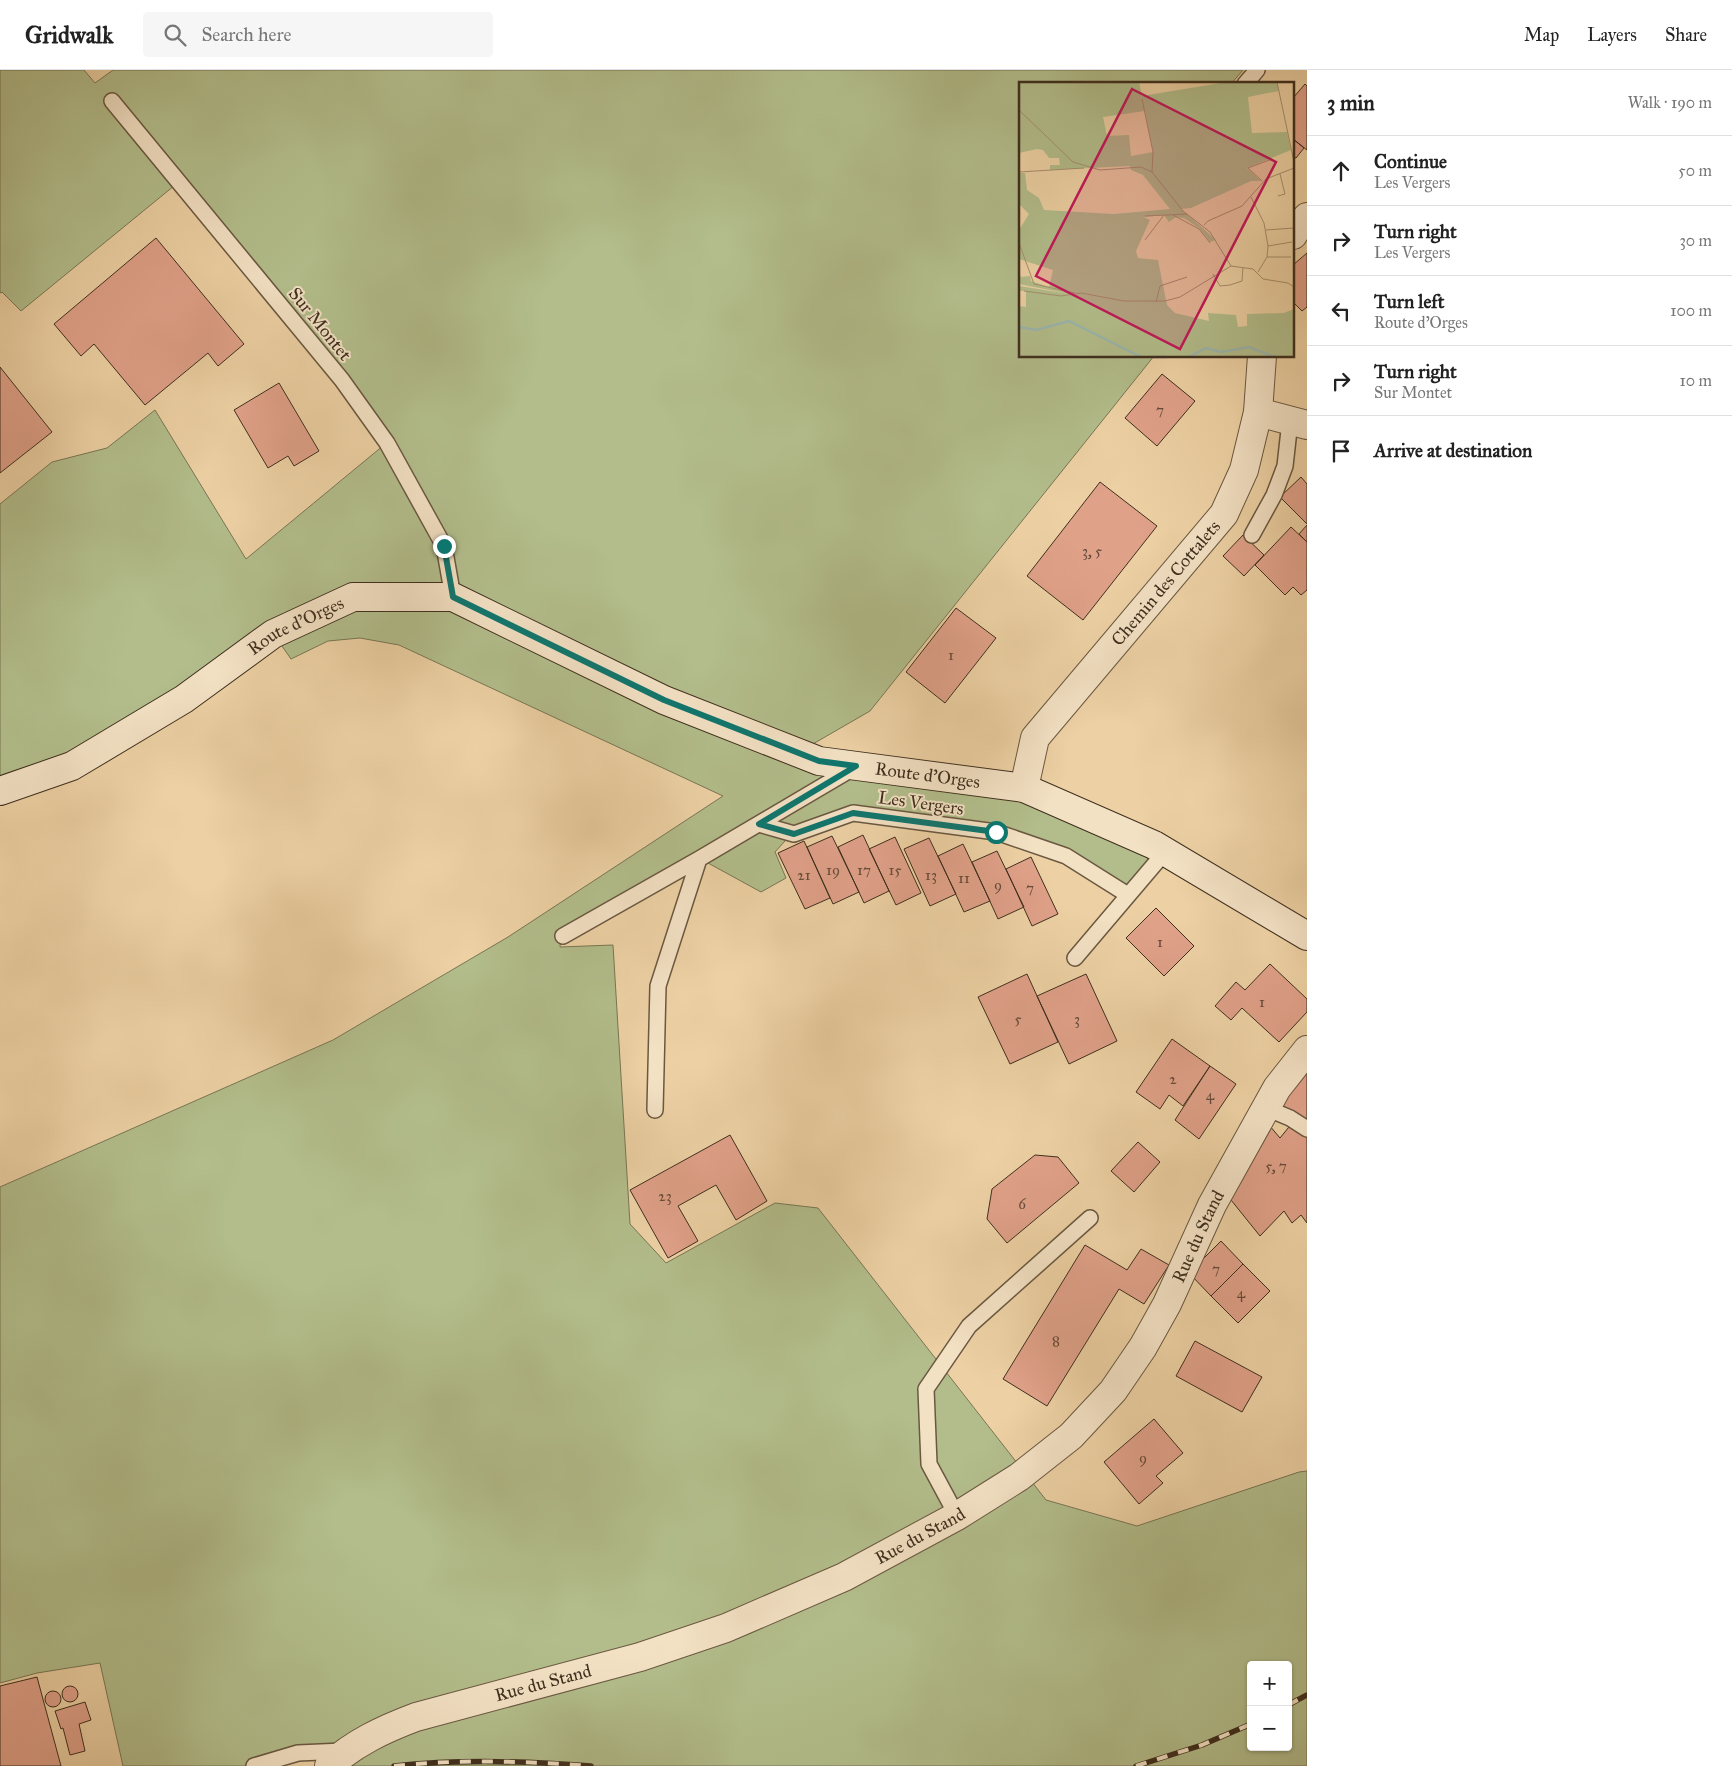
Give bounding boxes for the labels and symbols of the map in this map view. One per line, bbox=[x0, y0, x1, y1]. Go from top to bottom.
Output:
inset map bbox=[1019, 82, 1294, 358]
street label: Sur Montet bbox=[284, 283, 357, 366]
house number: 7 bbox=[1156, 401, 1164, 419]
street label: Chemin des Cottalets bbox=[1107, 516, 1225, 650]
route end bbox=[433, 535, 456, 558]
house number: 3, 5 bbox=[1082, 542, 1102, 560]
street label: Route d'Orges bbox=[243, 592, 347, 660]
house number: 1 bbox=[948, 646, 954, 664]
street label: Route d'Orges bbox=[874, 758, 981, 793]
street label: Les Vergers bbox=[877, 786, 965, 821]
route start bbox=[985, 821, 1008, 844]
house number: 19 bbox=[826, 861, 840, 879]
house number: 17 bbox=[857, 861, 871, 879]
house number: 15 bbox=[889, 861, 901, 879]
house number: 21 bbox=[797, 866, 811, 884]
house number: 13 bbox=[925, 866, 937, 884]
house number: 11 bbox=[958, 869, 970, 887]
house number: 9 bbox=[994, 876, 1002, 894]
house number: 7 bbox=[1026, 879, 1034, 897]
house number: 1 bbox=[1157, 933, 1163, 951]
house number: 1 bbox=[1259, 993, 1265, 1011]
house number: 5 bbox=[1015, 1010, 1022, 1028]
house number: 3 bbox=[1074, 1010, 1080, 1028]
house number: 2 bbox=[1169, 1070, 1177, 1088]
house number: 4 bbox=[1206, 1086, 1215, 1104]
house number: 5, 7 bbox=[1265, 1157, 1287, 1175]
street label: Rue du Stand bbox=[1167, 1186, 1229, 1286]
house number: 23 bbox=[658, 1187, 672, 1205]
house number: 6 bbox=[1018, 1195, 1027, 1213]
house number: 7 bbox=[1212, 1260, 1220, 1278]
house number: 4 bbox=[1237, 1284, 1246, 1302]
house number: 8 bbox=[1052, 1332, 1060, 1350]
house number: 9 bbox=[1139, 1449, 1147, 1467]
street label: Rue du Stand bbox=[871, 1503, 969, 1569]
street label: Rue du Stand bbox=[492, 1660, 594, 1706]

